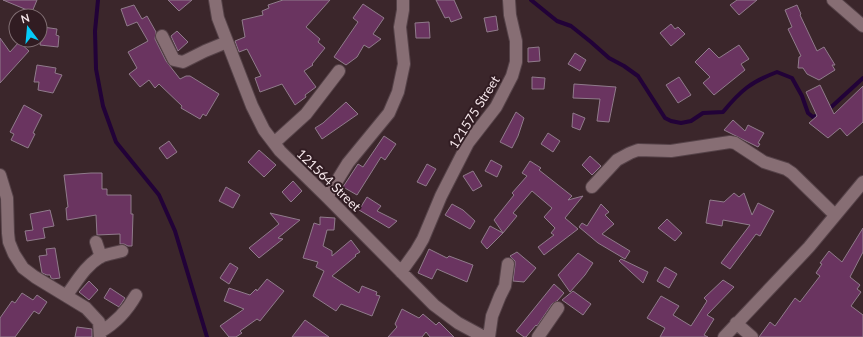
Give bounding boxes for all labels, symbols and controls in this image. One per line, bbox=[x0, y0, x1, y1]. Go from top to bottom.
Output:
north arrow bbox=[8, 8, 48, 48]
text: N bbox=[19, 10, 31, 25]
street label: 121575 Street bbox=[445, 72, 503, 151]
street label: 121564 Street bbox=[294, 145, 365, 215]

